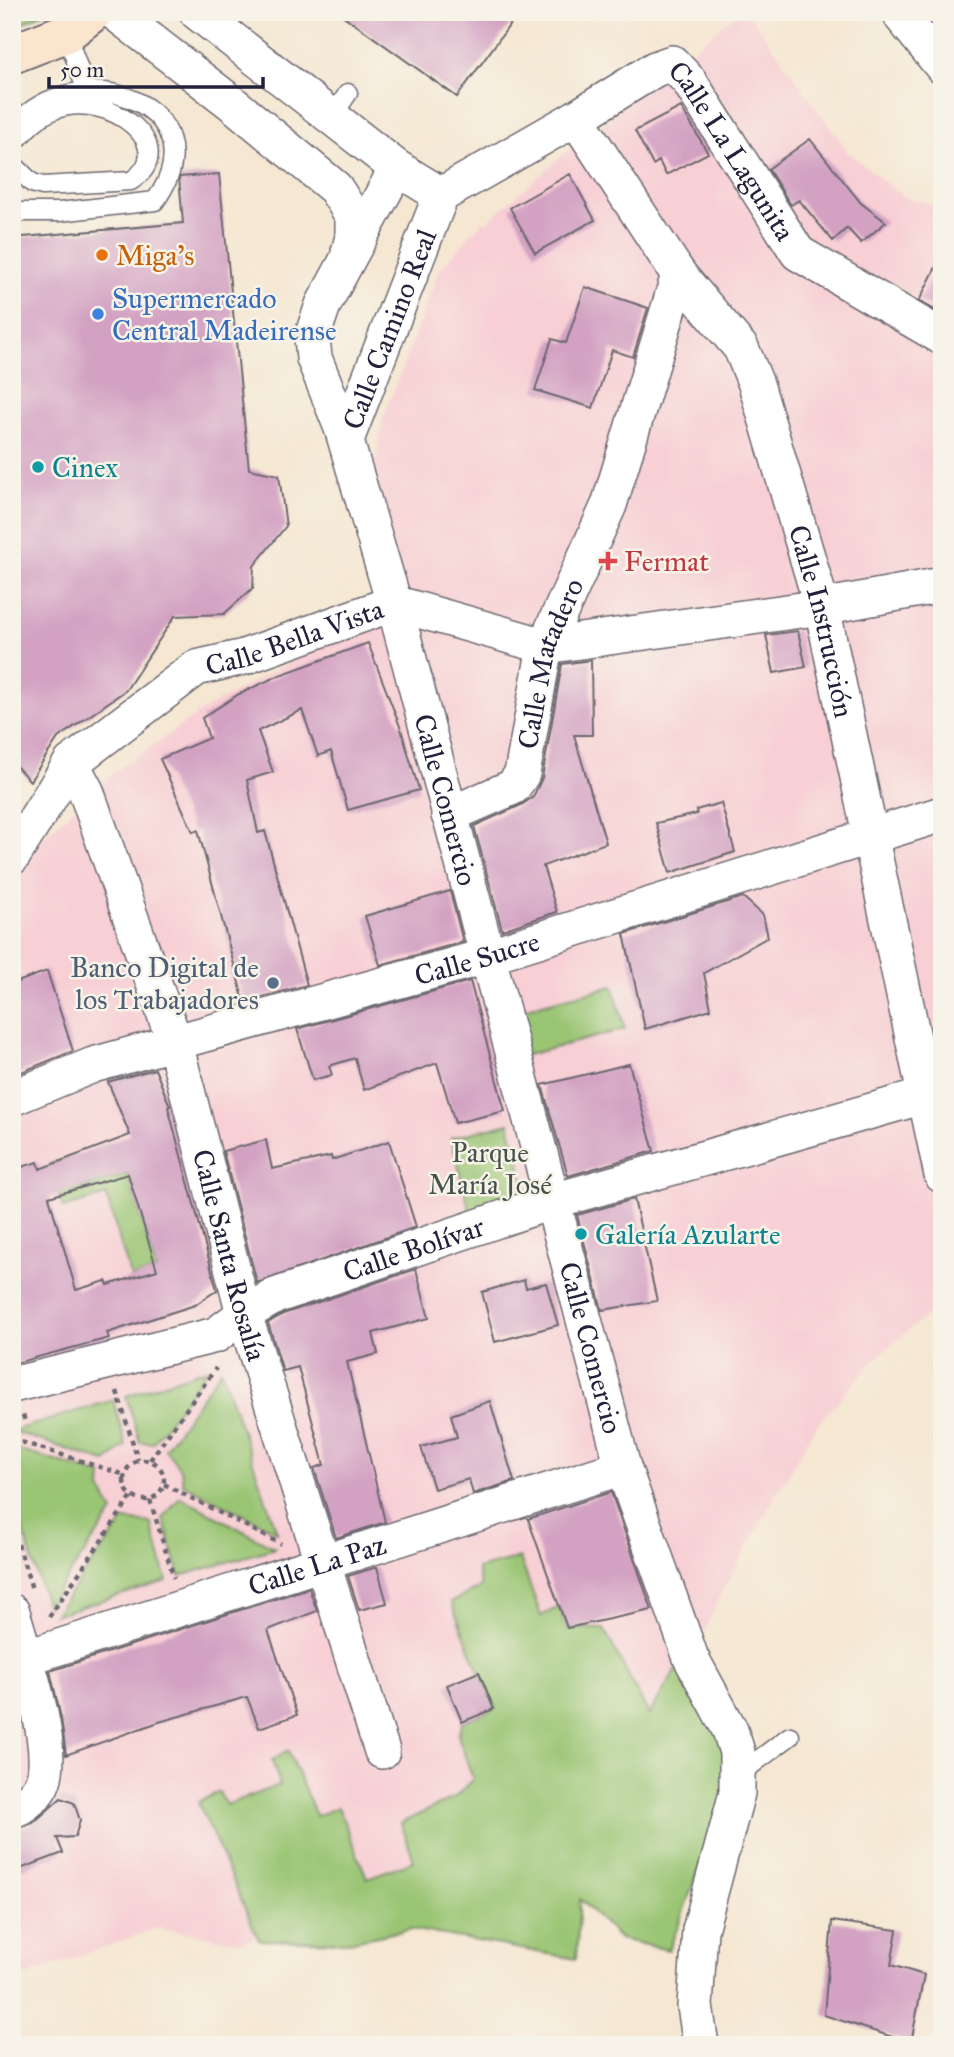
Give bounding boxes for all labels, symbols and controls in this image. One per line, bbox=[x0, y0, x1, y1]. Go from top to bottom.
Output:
scale bar bbox=[49, 46, 262, 90]
street label: Calle La Lagunita bbox=[661, 53, 803, 248]
text: 50 m bbox=[60, 57, 105, 83]
street label: Calle Camino Real bbox=[335, 224, 444, 434]
place label: Miga's bbox=[116, 238, 194, 273]
marker: Miga's bbox=[94, 247, 110, 263]
place label: Supermercado Central Madeirense bbox=[112, 281, 337, 348]
marker: Supermercado Central Madeirense bbox=[90, 306, 106, 322]
place label: Cinex bbox=[52, 450, 119, 485]
marker: Cinex bbox=[30, 459, 46, 475]
street label: Calle Instrucción bbox=[781, 521, 862, 721]
place label: Fermat bbox=[624, 544, 709, 579]
marker: Fermat bbox=[598, 551, 618, 571]
street label: Calle Matadero bbox=[510, 573, 591, 752]
street label: Calle Bella Vista bbox=[202, 591, 388, 683]
street label: Calle Comercio bbox=[406, 710, 485, 889]
street label: Calle Sucre bbox=[411, 924, 544, 993]
place label: Banco Digital de los Trabajadores bbox=[70, 950, 259, 1017]
marker: Banco Digital de los Trabajadores bbox=[265, 975, 281, 991]
park label: Parque María José bbox=[428, 1135, 552, 1202]
street label: Calle Santa Rosalía bbox=[185, 1146, 275, 1365]
street label: Calle Bolívar bbox=[338, 1209, 489, 1290]
place label: Galería Azularte bbox=[595, 1217, 781, 1252]
marker: Galería Azularte bbox=[573, 1226, 589, 1242]
street label: Calle Comercio bbox=[551, 1258, 630, 1437]
street label: Calle La Paz bbox=[244, 1527, 390, 1604]

